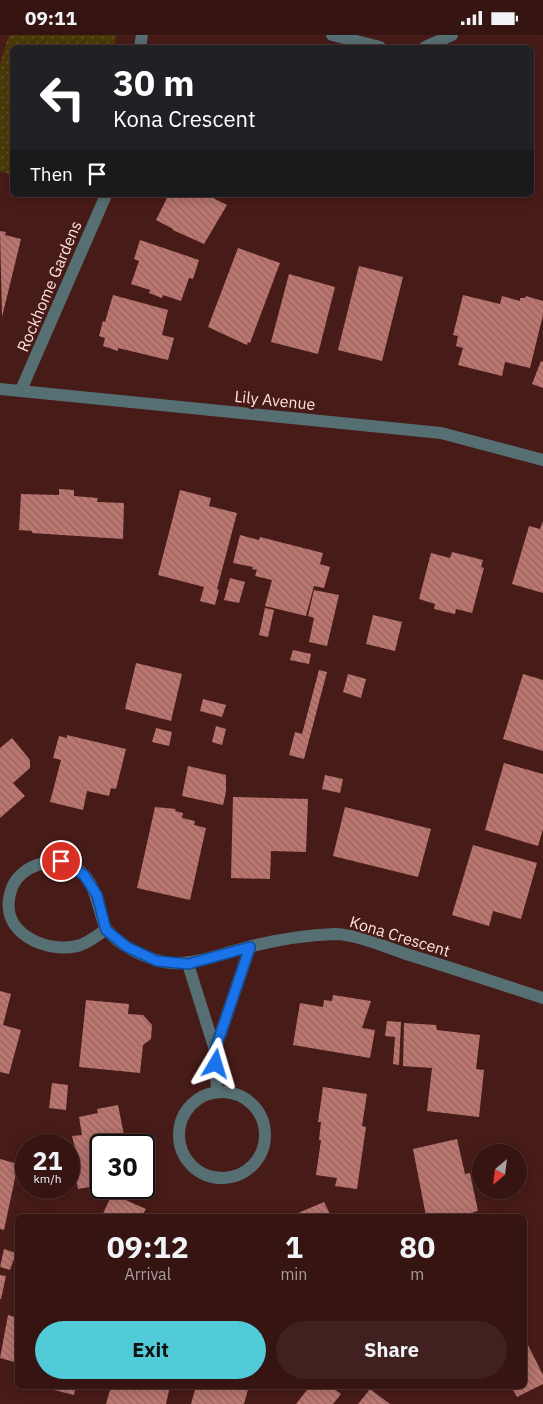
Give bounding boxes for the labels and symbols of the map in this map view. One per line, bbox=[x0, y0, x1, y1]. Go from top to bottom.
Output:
street label: Rockhome Gardens bbox=[12, 217, 86, 355]
street label: Lily Avenue bbox=[233, 386, 317, 414]
pin bbox=[40, 840, 82, 882]
street label: Kona Crescent bbox=[347, 911, 453, 961]
position arrow bbox=[189, 1037, 241, 1089]
speed limit sign: 30 bbox=[90, 1134, 155, 1199]
north arrow bbox=[472, 1144, 528, 1199]

